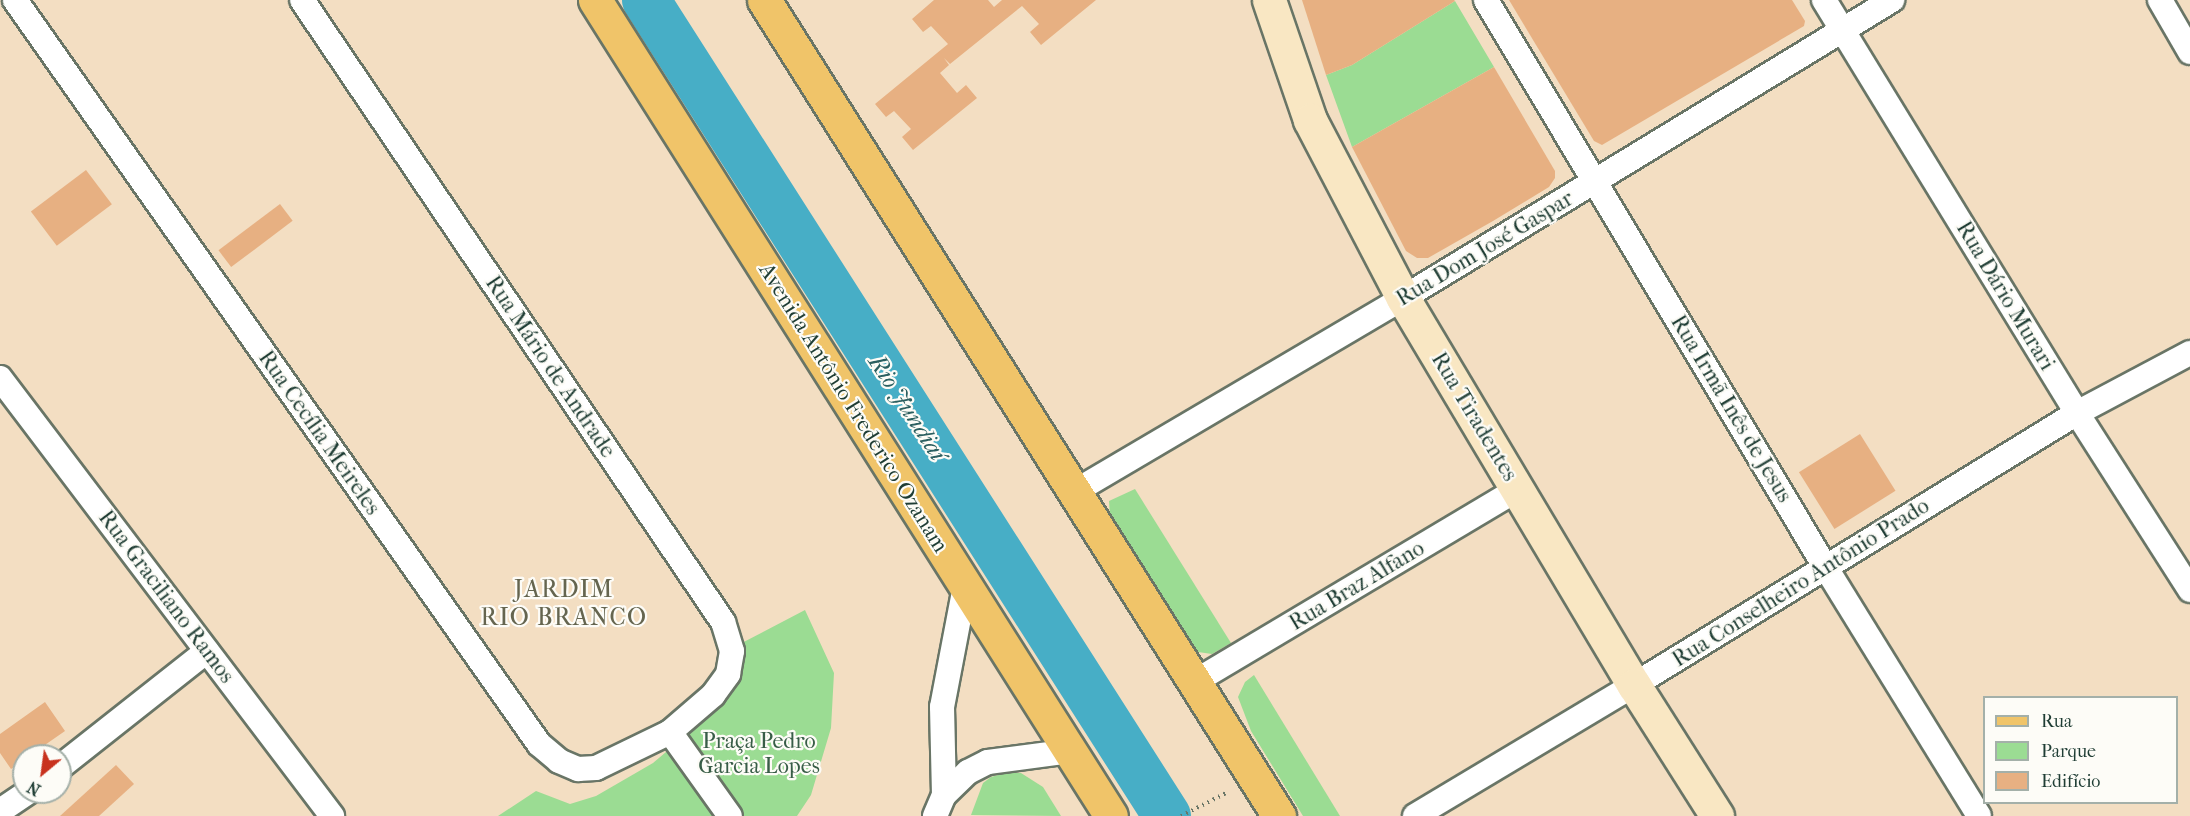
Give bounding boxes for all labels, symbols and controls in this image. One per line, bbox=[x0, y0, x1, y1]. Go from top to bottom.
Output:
street label: Rua Dom José Gaspar bbox=[1392, 186, 1578, 312]
street label: Rua Dário Murari bbox=[1950, 217, 2060, 375]
street label: Avenida Antônio Frederico Ozanam bbox=[753, 258, 953, 558]
street label: Rua Mário de Andrade bbox=[479, 271, 621, 463]
street label: Rua Irmã Inês de Jesus bbox=[1665, 310, 1797, 508]
street label: Rua Cecília Meireles bbox=[252, 346, 386, 520]
street label: Rua Tiradentes bbox=[1425, 348, 1523, 486]
water label: Rio Jundiaí bbox=[862, 350, 952, 466]
street label: Rua Conselheiro Antônio Prado bbox=[1668, 493, 1934, 673]
street label: Rua Graciliano Ramos bbox=[92, 505, 240, 689]
street label: Rua Braz Alfano bbox=[1285, 535, 1429, 637]
district label: JARDIM RIO BRANCO bbox=[480, 576, 648, 632]
legend bbox=[1983, 696, 2178, 804]
text: Rua bbox=[2041, 711, 2072, 732]
park label: Praça Pedro Garcia Lopes bbox=[698, 728, 820, 780]
text: Parque bbox=[2041, 741, 2096, 762]
north arrow bbox=[12, 744, 72, 804]
text: Edifício bbox=[2041, 771, 2100, 792]
text: N bbox=[24, 777, 44, 800]

